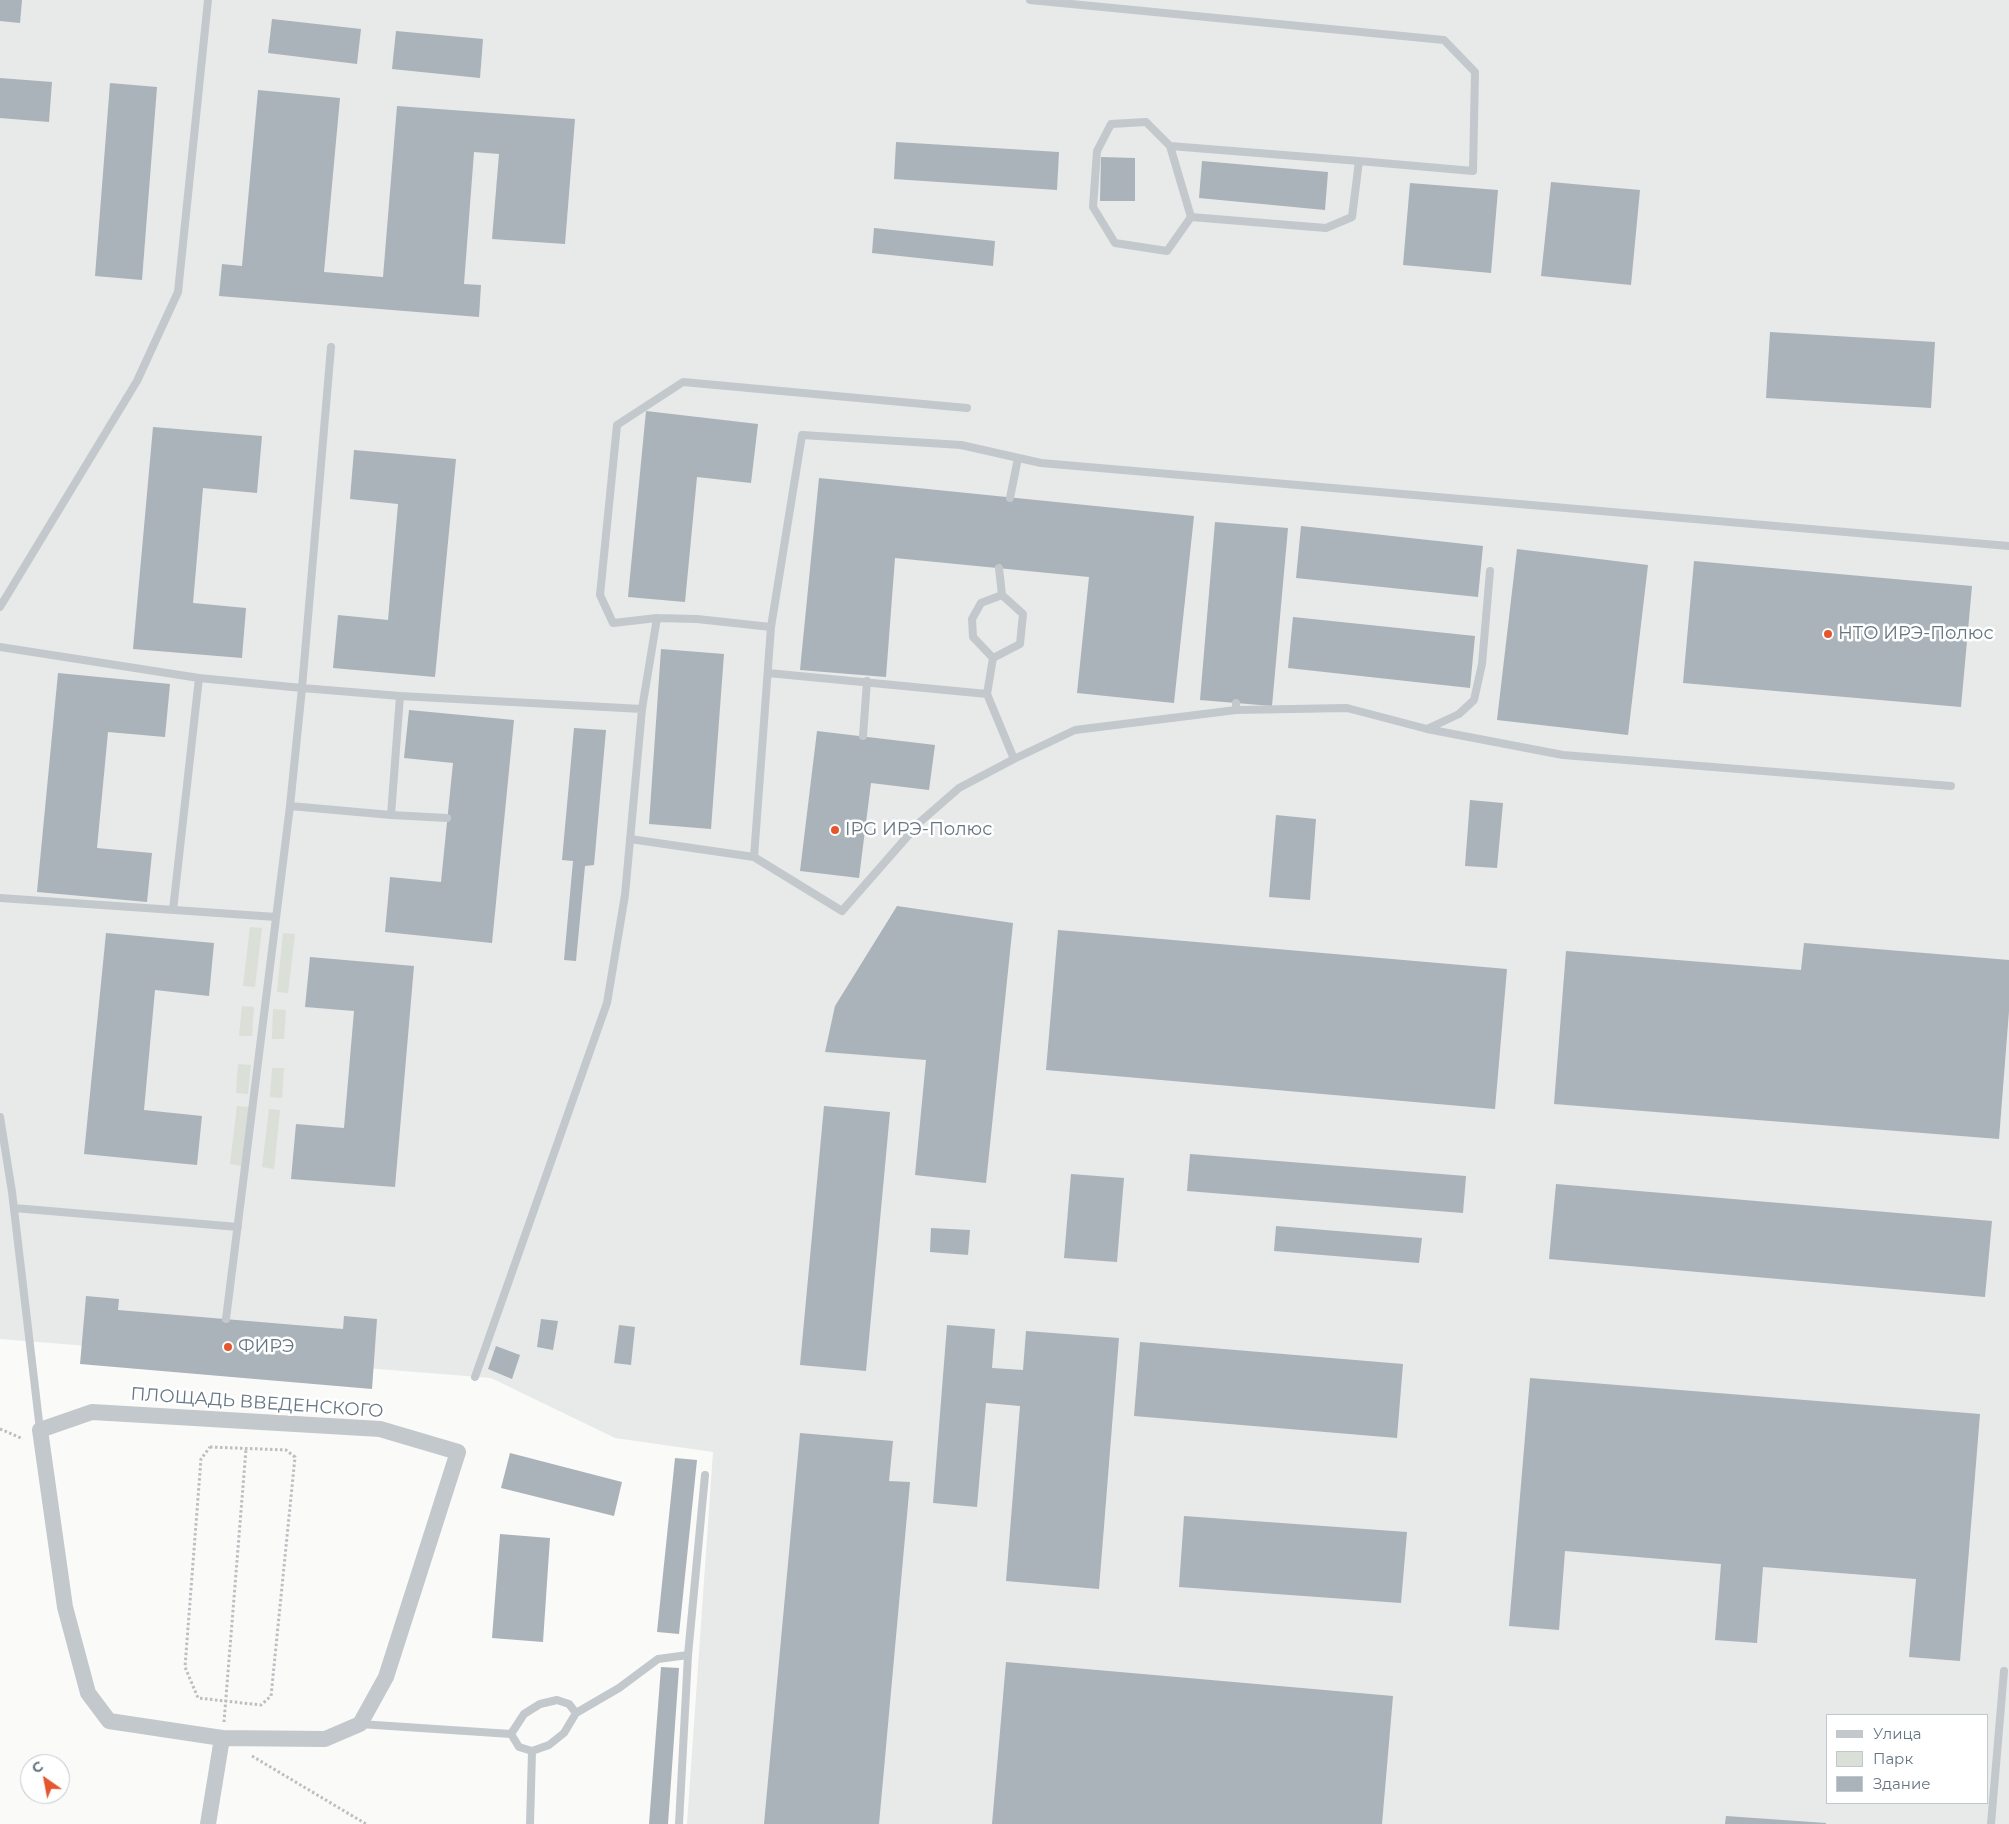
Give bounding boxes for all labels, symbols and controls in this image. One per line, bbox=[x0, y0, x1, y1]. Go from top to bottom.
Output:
place label: НТО ИРЭ-Полюс bbox=[1838, 623, 1994, 645]
marker: НТО ИРЭ-Полюс bbox=[1822, 628, 1834, 640]
place label: IPG ИРЭ-Полюс bbox=[845, 819, 992, 841]
marker: IPG ИРЭ-Полюс bbox=[829, 824, 841, 836]
place label: ФИРЭ bbox=[238, 1336, 294, 1358]
marker: ФИРЭ bbox=[222, 1341, 234, 1353]
street label: ПЛОЩАДЬ ВВЕДЕНСКОГО bbox=[130, 1383, 384, 1423]
legend bbox=[1826, 1714, 1989, 1804]
text: Улица bbox=[1873, 1724, 1921, 1743]
text: Парк bbox=[1873, 1749, 1913, 1768]
north arrow bbox=[20, 1754, 70, 1804]
text: С bbox=[28, 1757, 47, 1778]
text: Здание bbox=[1873, 1774, 1931, 1793]

